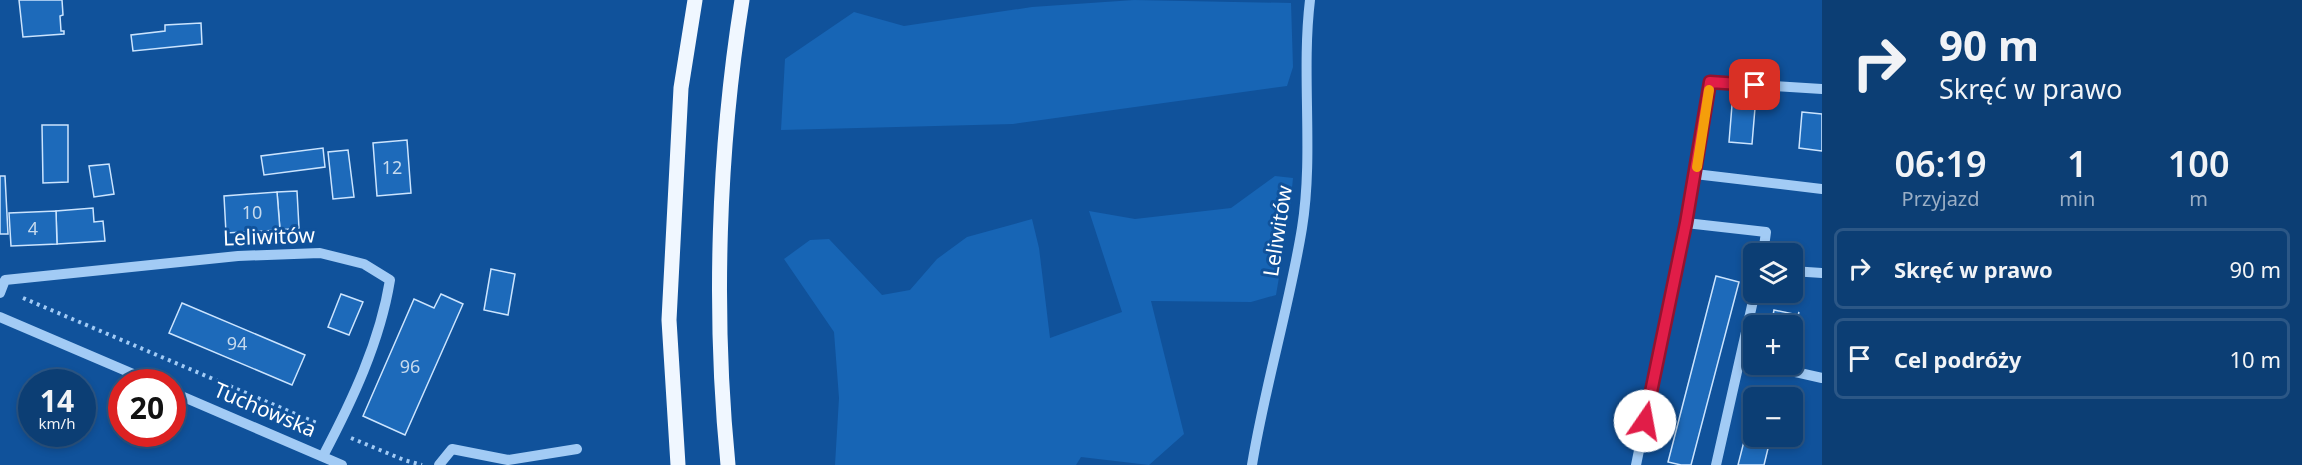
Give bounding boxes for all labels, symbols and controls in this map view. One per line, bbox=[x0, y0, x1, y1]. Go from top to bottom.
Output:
text: 90 m bbox=[1939, 16, 2039, 73]
icon: right bbox=[1840, 24, 1918, 102]
pin bbox=[1729, 59, 1780, 110]
icon: arrive bbox=[1738, 68, 1771, 101]
text: Skręć w prawo bbox=[1939, 70, 2122, 107]
text: 06:19 bbox=[1894, 139, 1987, 188]
text: 1 bbox=[2067, 139, 2088, 188]
text: 100 bbox=[2168, 139, 2230, 188]
house number: 12 bbox=[382, 155, 402, 179]
street label: Leliwitów bbox=[1256, 183, 1298, 278]
text: Przyjazd bbox=[1902, 185, 1980, 212]
text: min bbox=[2059, 185, 2095, 212]
text: m bbox=[2189, 185, 2208, 212]
house number: 10 bbox=[242, 200, 262, 224]
house number: 4 bbox=[28, 216, 38, 240]
street label: Leliwitów bbox=[223, 220, 316, 252]
map controls bbox=[1743, 243, 1803, 447]
button: layers bbox=[1743, 243, 1803, 303]
icon: right bbox=[1843, 252, 1876, 285]
text: Skręć w prawo bbox=[1894, 254, 2053, 284]
text: 90 m bbox=[2230, 254, 2281, 284]
button: + bbox=[1743, 315, 1803, 375]
house number: 94 bbox=[227, 331, 247, 355]
icon: arrive bbox=[1843, 342, 1876, 375]
text: Cel podróży bbox=[1894, 344, 2021, 374]
text: 10 m bbox=[2230, 344, 2281, 374]
house number: 96 bbox=[400, 354, 420, 378]
speed limit sign: 20 bbox=[108, 369, 186, 447]
street label: Tuchowska bbox=[210, 375, 321, 443]
text: 14 bbox=[40, 380, 74, 421]
button: − bbox=[1743, 387, 1803, 447]
position arrow bbox=[1613, 389, 1677, 453]
text: km/h bbox=[39, 413, 75, 433]

